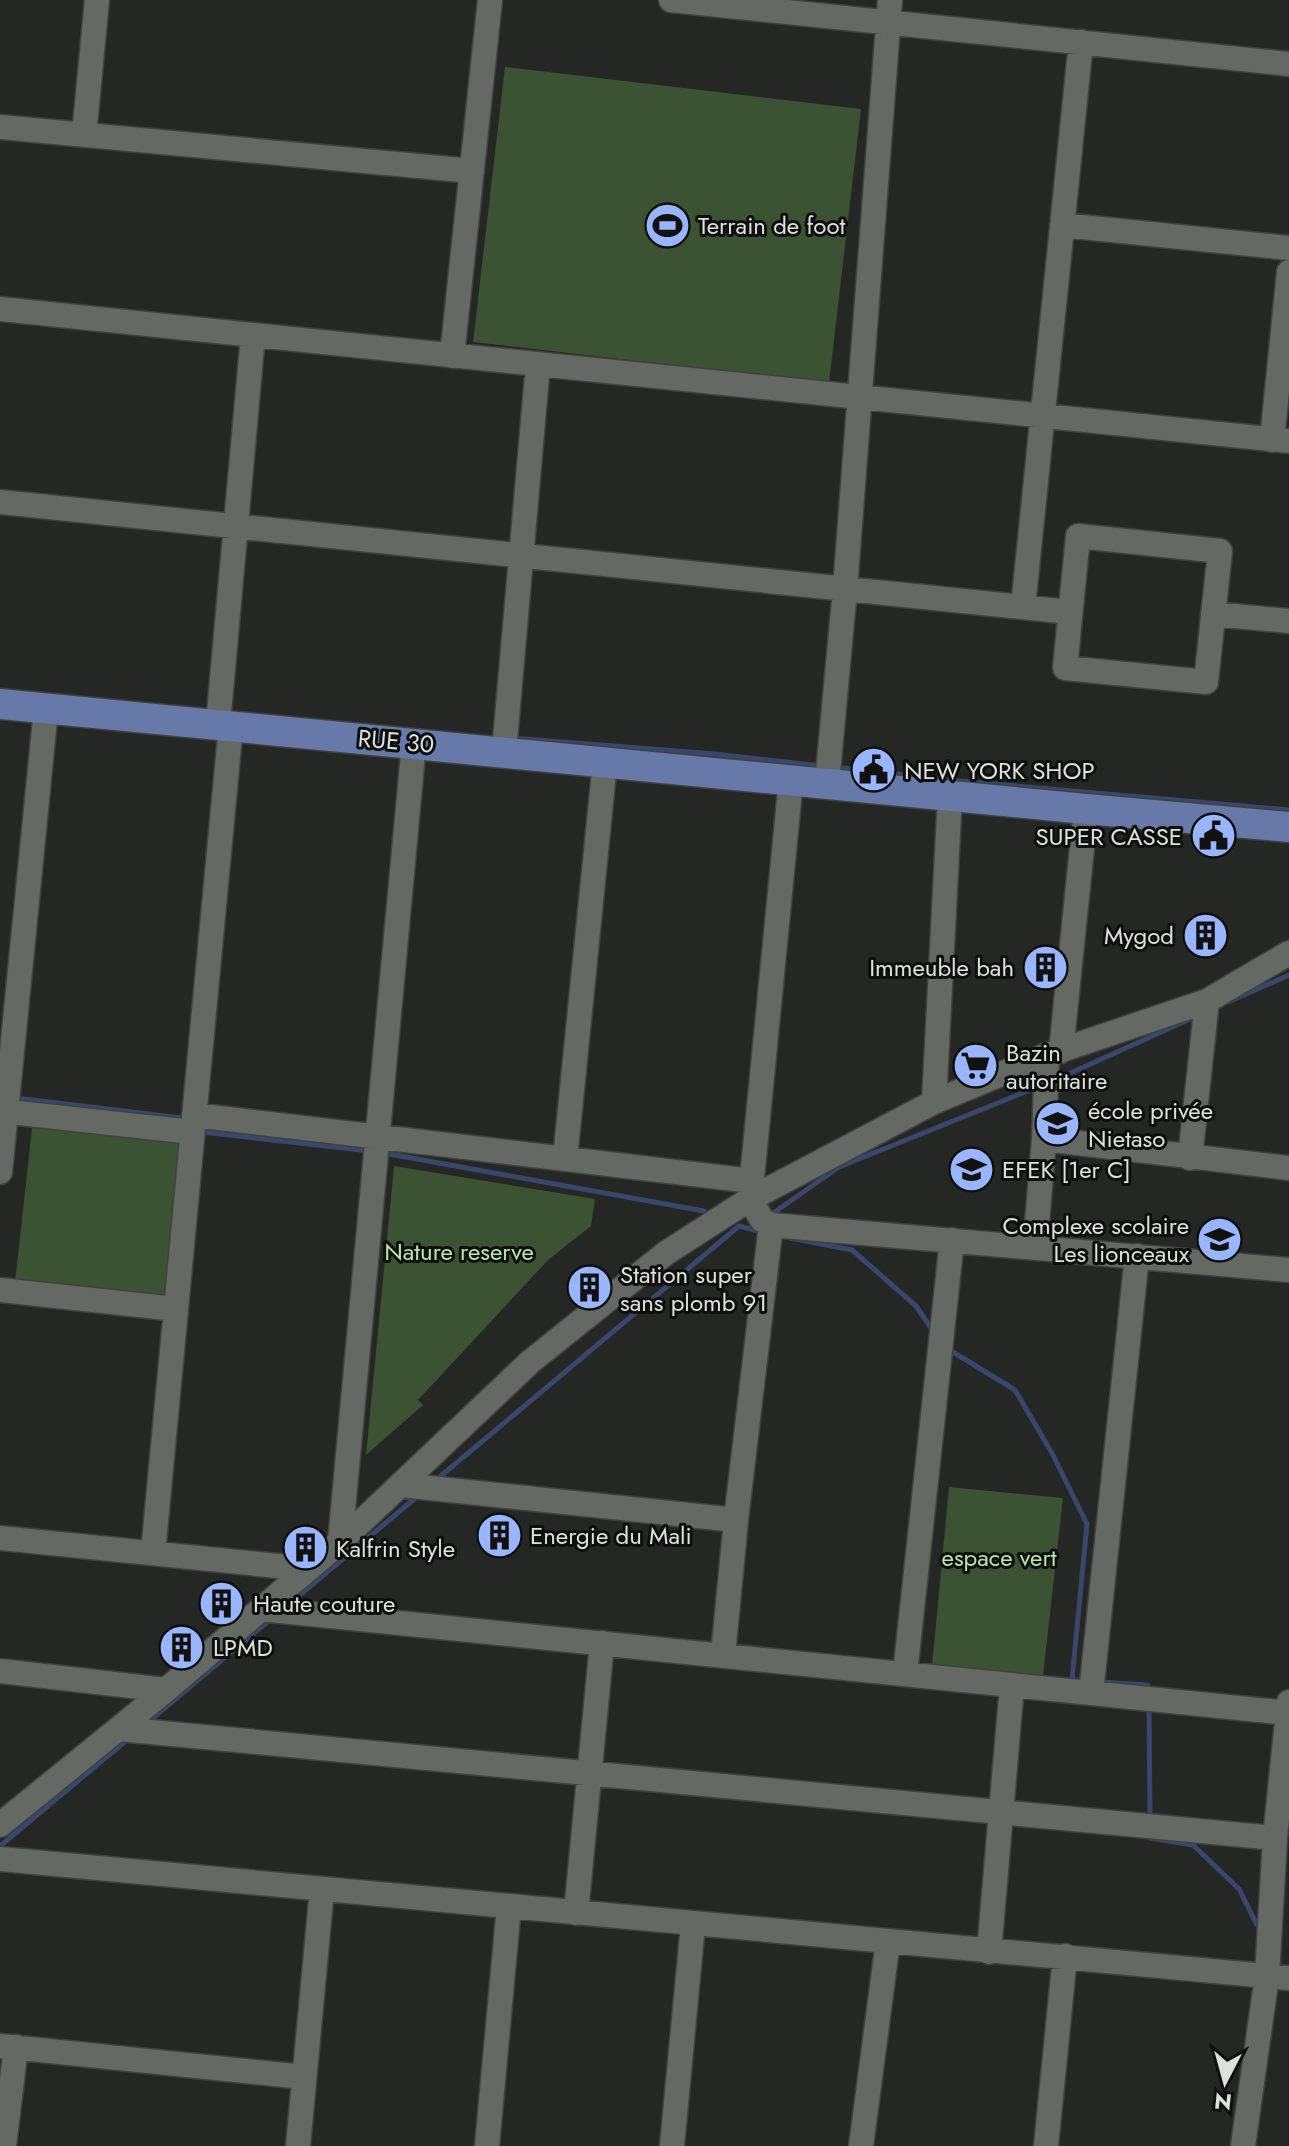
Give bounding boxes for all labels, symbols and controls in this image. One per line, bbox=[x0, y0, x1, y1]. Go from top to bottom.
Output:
sports icon: Terrain de foot bbox=[643, 201, 691, 249]
place label: Terrain de foot bbox=[698, 208, 845, 243]
street label: RUE 30 bbox=[356, 720, 436, 762]
public building icon: NEW YORK SHOP bbox=[849, 746, 897, 794]
place label: NEW YORK SHOP bbox=[904, 753, 1095, 788]
public building icon: SUPER CASSE bbox=[1189, 812, 1237, 860]
place label: SUPER CASSE bbox=[1035, 819, 1182, 854]
building icon: Mygod bbox=[1181, 911, 1229, 959]
place label: Mygod bbox=[1104, 918, 1174, 953]
building icon: Immeuble bah bbox=[1021, 943, 1069, 991]
place label: Immeuble bah bbox=[869, 950, 1014, 985]
place label: Bazin autoritaire bbox=[1006, 1035, 1107, 1098]
supermarket icon: Bazin autoritaire bbox=[951, 1042, 999, 1090]
place label: école privée Nietaso bbox=[1088, 1093, 1213, 1156]
school or university icon: école privée Nietaso bbox=[1033, 1100, 1081, 1148]
school or university icon: EFEK [1er C] bbox=[947, 1145, 995, 1193]
place label: EFEK [1er C] bbox=[1002, 1152, 1131, 1187]
place label: Complexe scolaire Les lionceaux bbox=[1002, 1208, 1190, 1271]
school or university icon: Complexe scolaire Les lionceaux bbox=[1196, 1215, 1244, 1263]
park label: Nature reserve bbox=[384, 1234, 534, 1269]
place label: Station super sans plomb 91 bbox=[620, 1257, 767, 1320]
building icon: Station super sans plomb 91 bbox=[565, 1264, 613, 1312]
building icon: Energie du Mali bbox=[475, 1511, 523, 1559]
place label: Energie du Mali bbox=[530, 1518, 692, 1553]
building icon: Kalfrin Style bbox=[281, 1524, 329, 1572]
place label: Kalfrin Style bbox=[336, 1531, 455, 1566]
park label: espace vert bbox=[942, 1540, 1057, 1575]
building icon: Haute couture bbox=[198, 1579, 246, 1627]
place label: Haute couture bbox=[253, 1586, 395, 1621]
building icon: LPMD bbox=[158, 1623, 206, 1671]
place label: LPMD bbox=[213, 1630, 273, 1665]
north arrow bbox=[1185, 2042, 1265, 2122]
text: N bbox=[1213, 2085, 1233, 2119]

